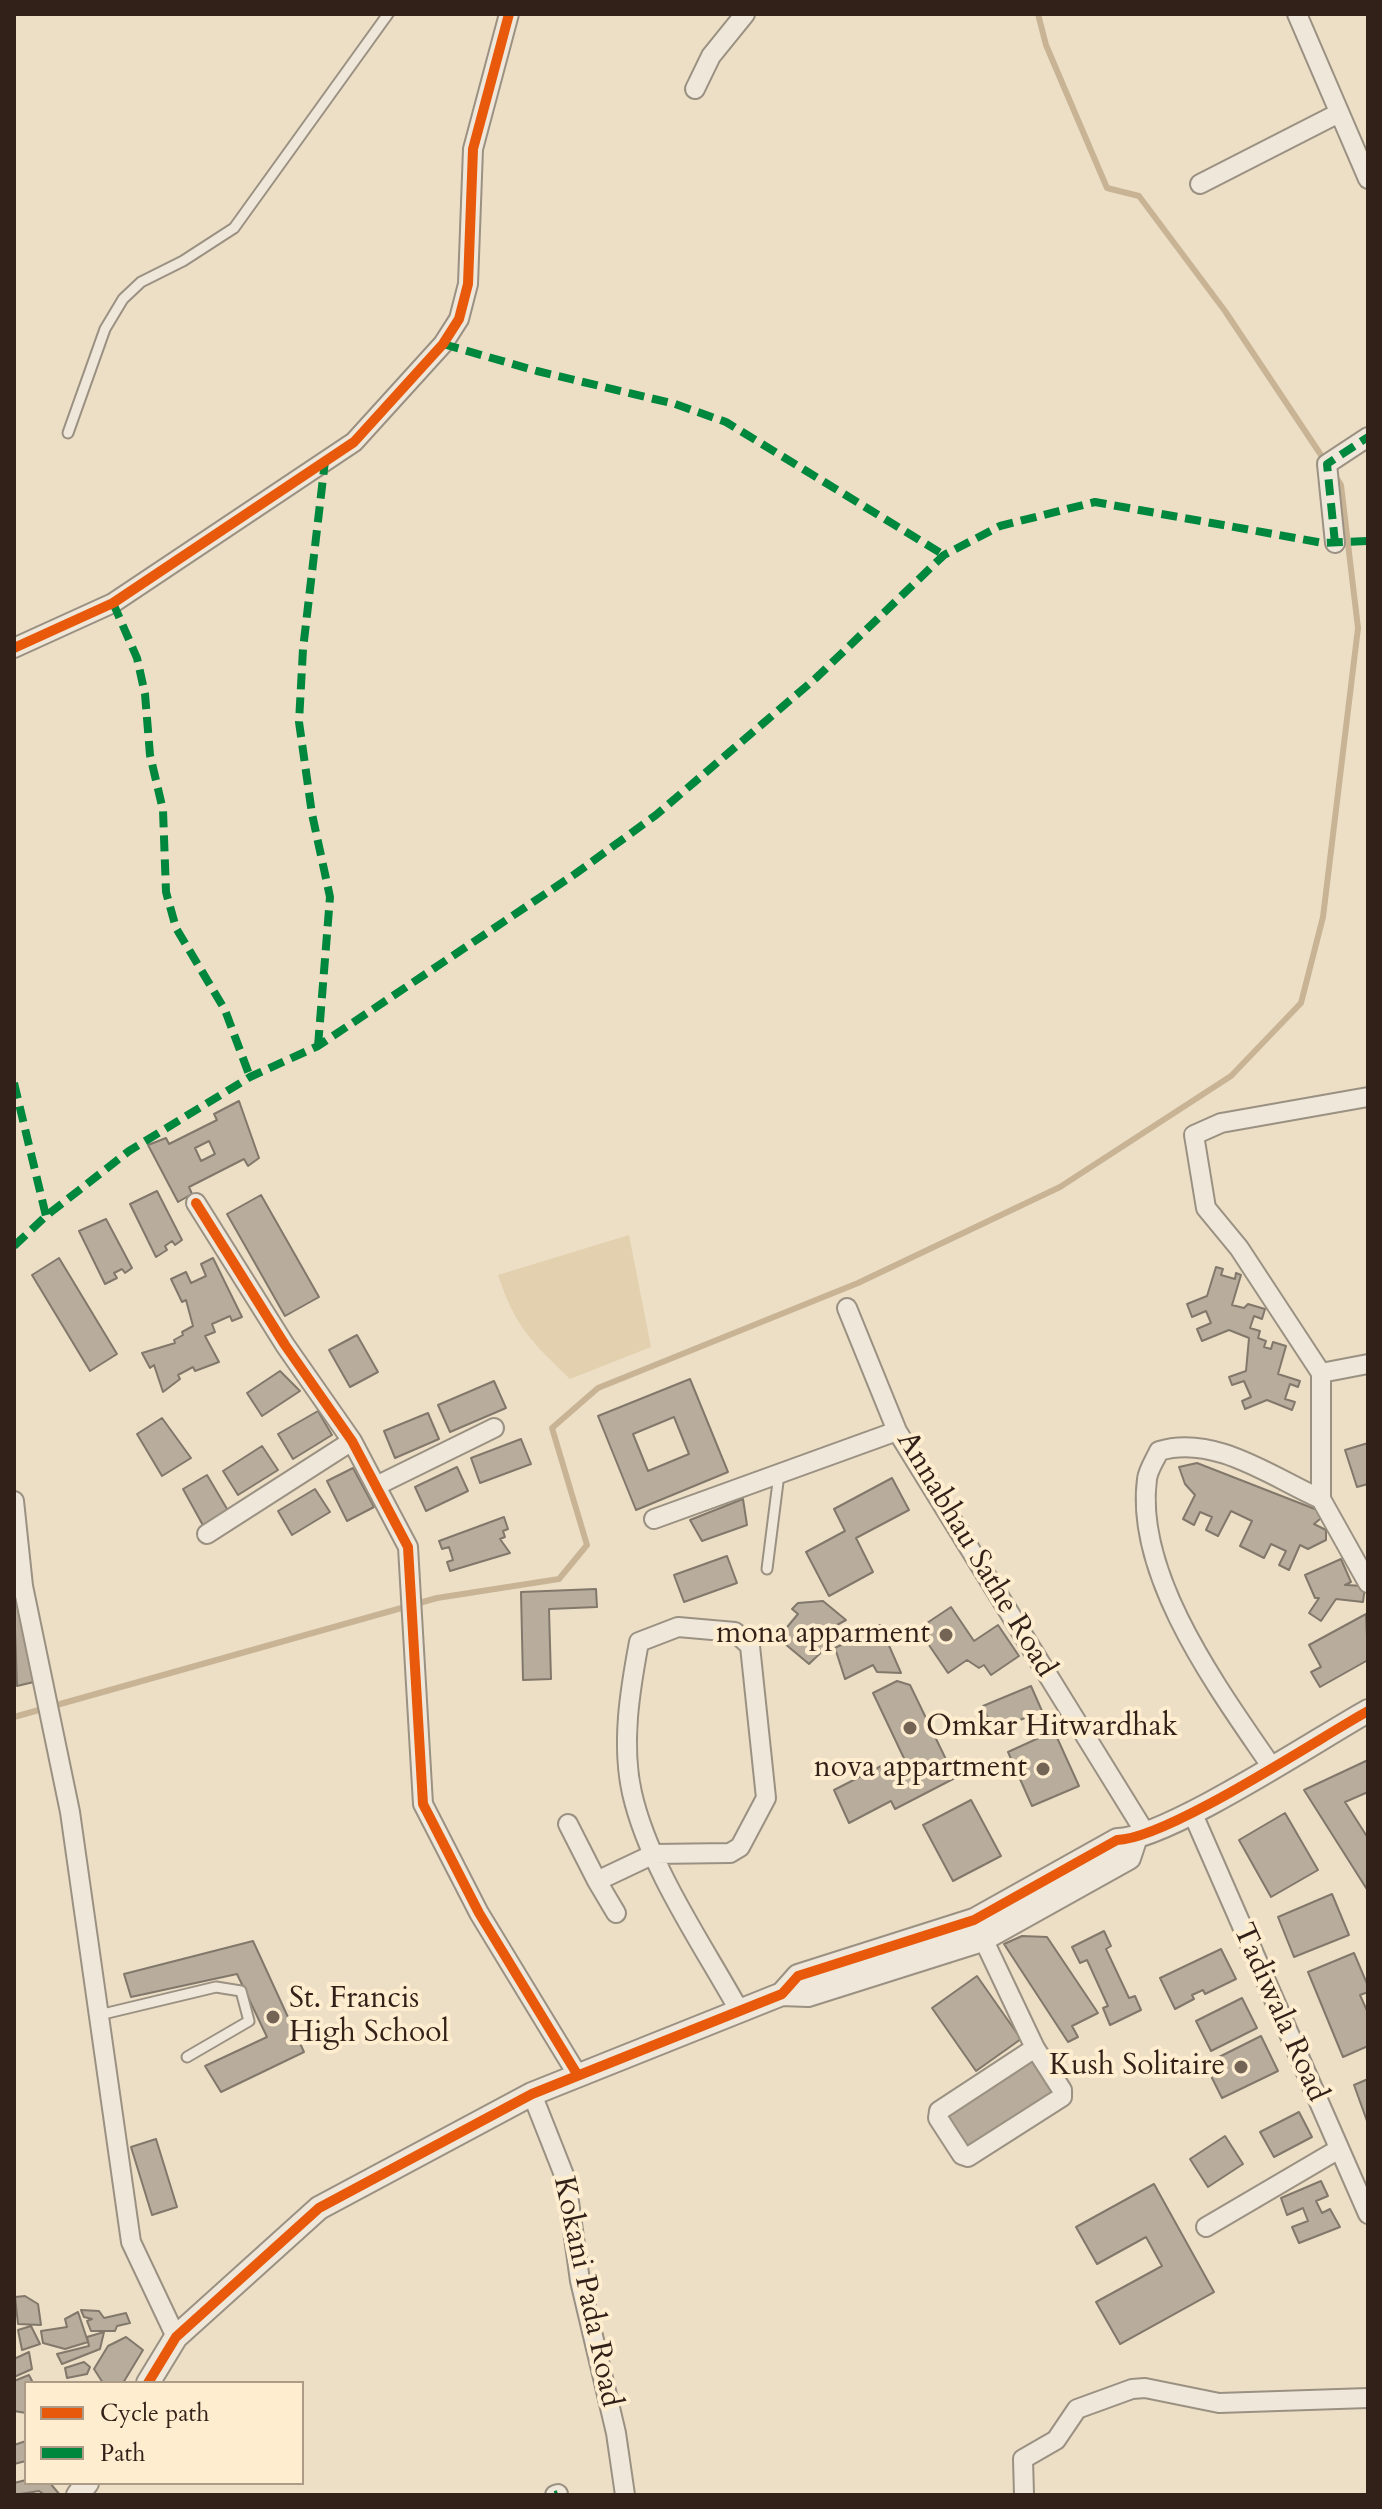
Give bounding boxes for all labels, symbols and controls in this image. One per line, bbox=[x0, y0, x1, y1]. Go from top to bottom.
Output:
street label: Annabhau Sathe Road bbox=[887, 1426, 1063, 1684]
place label: mona apparment bbox=[716, 1617, 930, 1653]
marker: mona apparment bbox=[937, 1626, 955, 1644]
place label: Omkar Hitwardhak bbox=[926, 1710, 1178, 1746]
marker: Omkar Hitwardhak bbox=[901, 1719, 919, 1737]
place label: nova appartment bbox=[814, 1751, 1027, 1787]
marker: nova appartment bbox=[1034, 1760, 1052, 1778]
street label: Tadiwala Road bbox=[1224, 1918, 1334, 2108]
place label: St. Francis High School bbox=[289, 1982, 449, 2052]
marker: St. Francis High School bbox=[264, 2008, 282, 2026]
place label: Kush Solitaire bbox=[1049, 2049, 1225, 2085]
marker: Kush Solitaire bbox=[1232, 2058, 1250, 2076]
street label: Kokani Pada Road bbox=[544, 2173, 628, 2411]
legend bbox=[24, 2381, 304, 2485]
text: Cycle path bbox=[100, 2397, 209, 2430]
text: Path bbox=[100, 2437, 145, 2470]

